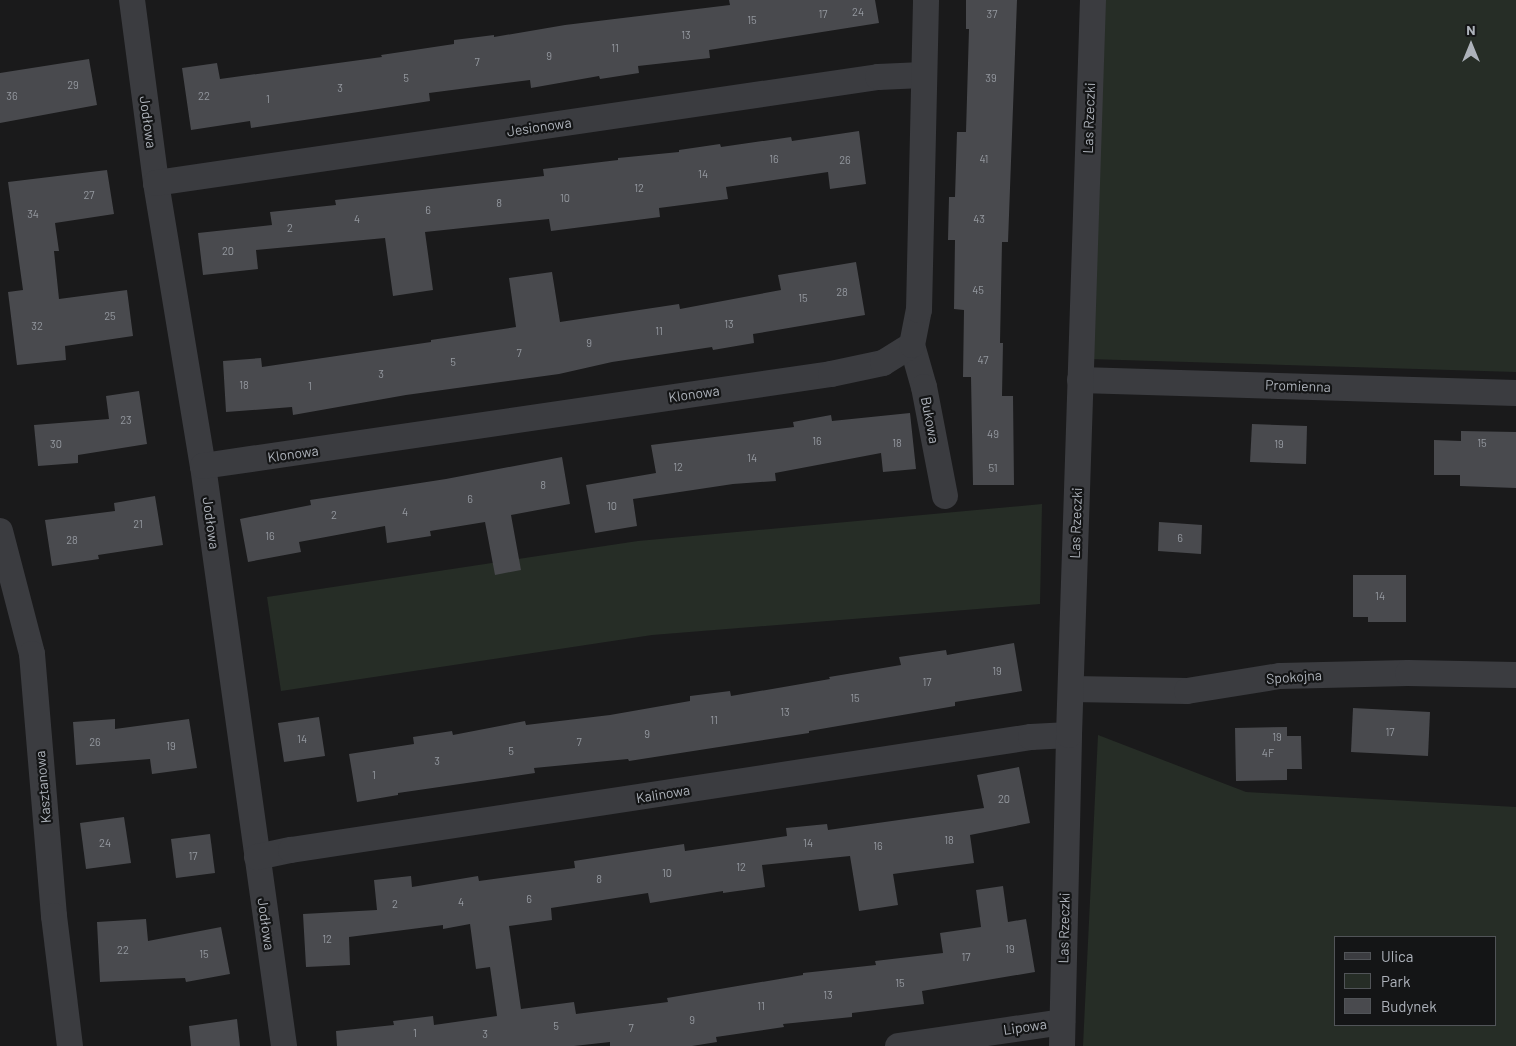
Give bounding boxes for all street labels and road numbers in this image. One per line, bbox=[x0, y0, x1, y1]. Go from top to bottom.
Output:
street label: Las Rzeczki bbox=[1079, 82, 1099, 154]
street label: Jodłowa bbox=[136, 95, 160, 149]
street label: Jesionowa bbox=[506, 114, 572, 140]
street label: Promienna bbox=[1265, 376, 1331, 396]
street label: Klonowa bbox=[667, 382, 721, 406]
street label: Bukowa bbox=[917, 395, 943, 445]
street label: Klonowa bbox=[266, 442, 320, 466]
street label: Las Rzeczki bbox=[1066, 487, 1086, 559]
street label: Jodłowa bbox=[199, 496, 223, 550]
street label: Spokojna bbox=[1266, 667, 1322, 687]
street label: Kasztanowa bbox=[31, 750, 55, 824]
street label: Kalinowa bbox=[635, 781, 691, 807]
street label: Las Rzeczki bbox=[1055, 892, 1073, 964]
street label: Jodłowa bbox=[254, 897, 278, 951]
street label: Lipowa bbox=[1002, 1016, 1048, 1038]

